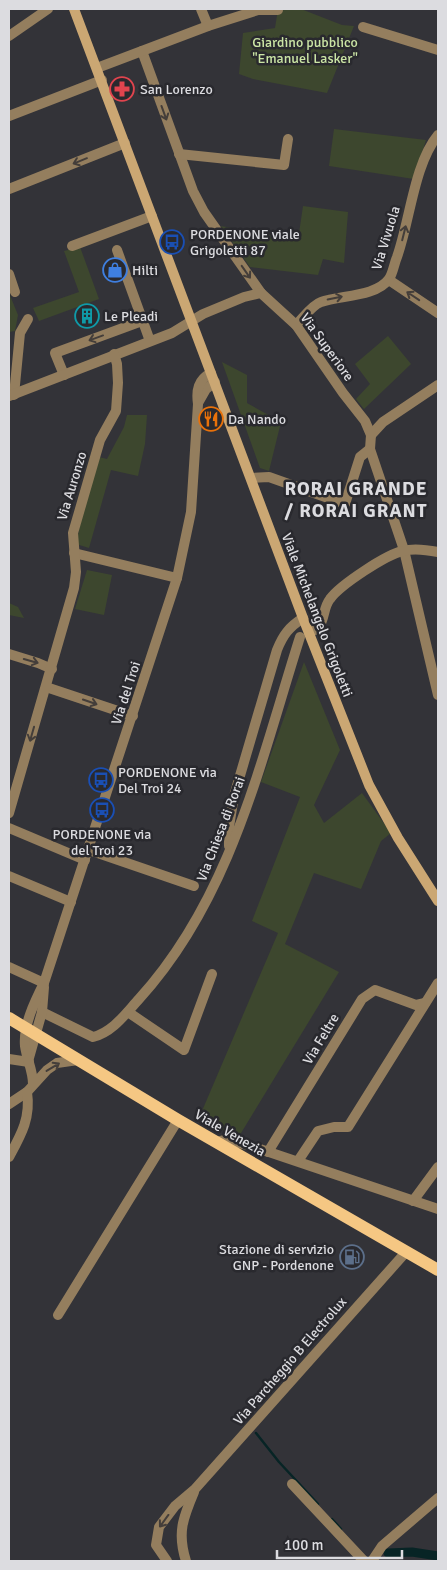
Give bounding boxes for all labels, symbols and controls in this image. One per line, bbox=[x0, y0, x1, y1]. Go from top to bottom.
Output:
park label: Giardino pubblico "Emanuel Lasker" bbox=[252, 34, 358, 67]
pharmacy icon: San Lorenzo bbox=[109, 76, 135, 102]
place label: San Lorenzo bbox=[140, 81, 213, 98]
one-way arrow bbox=[160, 105, 169, 120]
one-way arrow bbox=[72, 157, 88, 166]
street label: Via Vivuola bbox=[368, 204, 404, 272]
place label: PORDENONE viale Grigoletti 87 bbox=[190, 226, 300, 259]
one-way arrow bbox=[400, 226, 409, 242]
bus stop icon: PORDENONE viale Grigoletti 87 bbox=[159, 229, 185, 255]
shop icon: Hilti bbox=[102, 257, 128, 283]
place label: Hilti bbox=[132, 262, 158, 279]
one-way arrow bbox=[241, 264, 251, 278]
one-way arrow bbox=[407, 291, 421, 301]
one-way arrow bbox=[326, 293, 342, 303]
building icon: Le Pleadi bbox=[74, 303, 100, 329]
place label: Le Pleadi bbox=[104, 308, 158, 325]
street label: Via Superiore bbox=[297, 310, 357, 384]
one-way arrow bbox=[89, 334, 104, 343]
restaurant icon: Da Nando bbox=[198, 406, 224, 432]
place label: Da Nando bbox=[228, 411, 286, 428]
street label: Via Auronzo bbox=[53, 449, 91, 523]
district label: RORAI GRANDE / RORAI GRANT bbox=[284, 477, 428, 523]
street label: Viale Michelangelo Grigoletti bbox=[278, 531, 356, 699]
one-way arrow bbox=[22, 656, 38, 666]
street label: Via del Troi bbox=[108, 659, 144, 727]
one-way arrow bbox=[81, 697, 97, 707]
one-way arrow bbox=[27, 725, 36, 741]
place label: PORDENONE via Del Troi 24 bbox=[118, 764, 217, 797]
bus stop icon: PORDENONE via Del Troi 24 bbox=[88, 767, 114, 793]
street label: Via Chiesa di Rorai bbox=[193, 774, 249, 884]
bus stop icon: PORDENONE via del Troi 23 bbox=[89, 797, 115, 823]
place label: PORDENONE via del Troi 23 bbox=[53, 826, 151, 859]
street label: Via Feltre bbox=[299, 1010, 343, 1068]
one-way arrow bbox=[46, 1062, 60, 1072]
street label: Viale Venezia bbox=[191, 1106, 269, 1160]
place label: Stazione di servizio GNP - Pordenone bbox=[219, 1241, 334, 1274]
fuel station icon: Stazione di servizio GNP - Pordenone bbox=[339, 1244, 365, 1270]
street label: Via Parcheggio B Electrolux bbox=[230, 1293, 351, 1428]
one-way arrow bbox=[159, 1514, 169, 1528]
scale bar bbox=[277, 1528, 402, 1560]
text: 100 m bbox=[284, 1536, 324, 1554]

